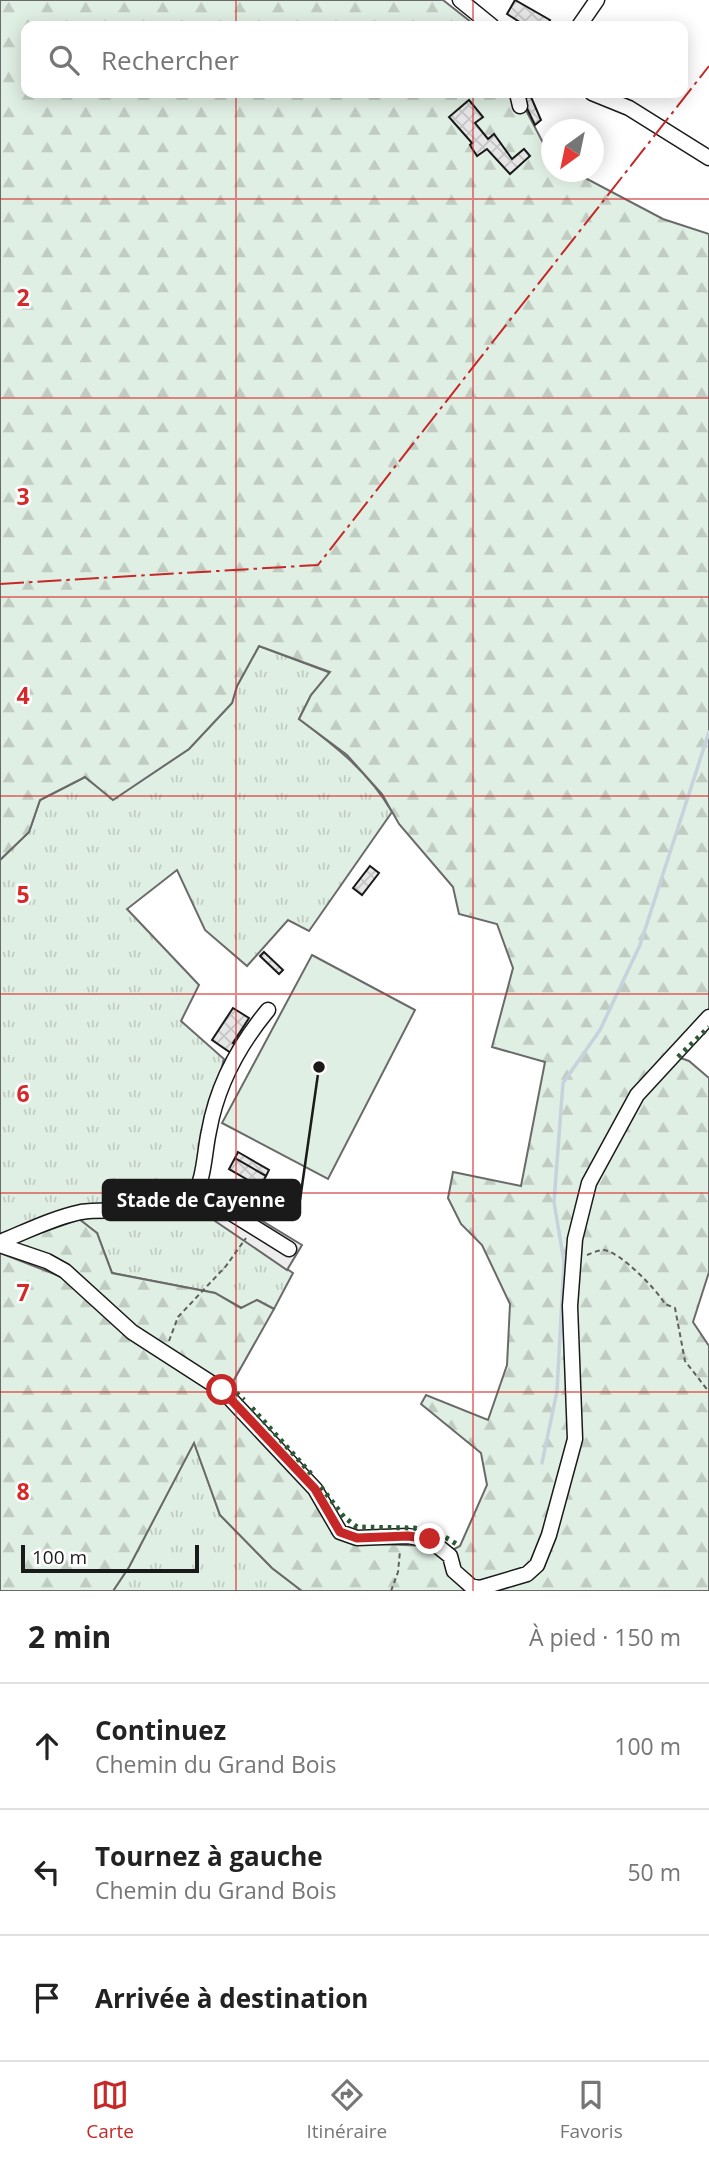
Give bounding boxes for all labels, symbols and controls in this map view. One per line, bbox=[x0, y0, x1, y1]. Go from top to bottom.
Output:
search box bbox=[21, 21, 688, 98]
icon: search bbox=[45, 41, 83, 79]
text: Rechercher bbox=[101, 42, 239, 78]
north arrow bbox=[541, 119, 604, 182]
text: 2 bbox=[16, 281, 30, 313]
text: 3 bbox=[16, 480, 30, 512]
text: 4 bbox=[16, 679, 30, 711]
text: 5 bbox=[16, 878, 30, 910]
text: 6 bbox=[16, 1077, 30, 1109]
callout: Stade de Cayenne bbox=[103, 1180, 300, 1220]
text: Stade de Cayenne bbox=[117, 1187, 285, 1213]
text: 7 bbox=[16, 1276, 30, 1308]
route start bbox=[206, 1374, 237, 1405]
text: 8 bbox=[16, 1475, 30, 1507]
route end bbox=[414, 1523, 445, 1554]
scale bar bbox=[21, 1542, 200, 1574]
text: 100 m bbox=[32, 1544, 87, 1570]
text: 2 min bbox=[28, 1616, 111, 1657]
text: À pied · 150 m bbox=[529, 1621, 681, 1653]
text: Continuez bbox=[95, 1712, 226, 1748]
icon: ahead bbox=[28, 1727, 66, 1765]
text: 100 m bbox=[614, 1730, 681, 1762]
text: Chemin du Grand Bois bbox=[95, 1748, 336, 1780]
text: Tournez à gauche bbox=[95, 1838, 323, 1874]
icon: left bbox=[28, 1853, 66, 1891]
text: 50 m bbox=[627, 1856, 681, 1888]
text: Chemin du Grand Bois bbox=[95, 1874, 336, 1906]
icon: arrive bbox=[28, 1979, 66, 2017]
text: Arrivée à destination bbox=[95, 1980, 368, 2016]
tab: Carte bbox=[86, 2076, 134, 2144]
tab: Itinéraire bbox=[307, 2076, 387, 2144]
tab: Favoris bbox=[560, 2076, 623, 2144]

